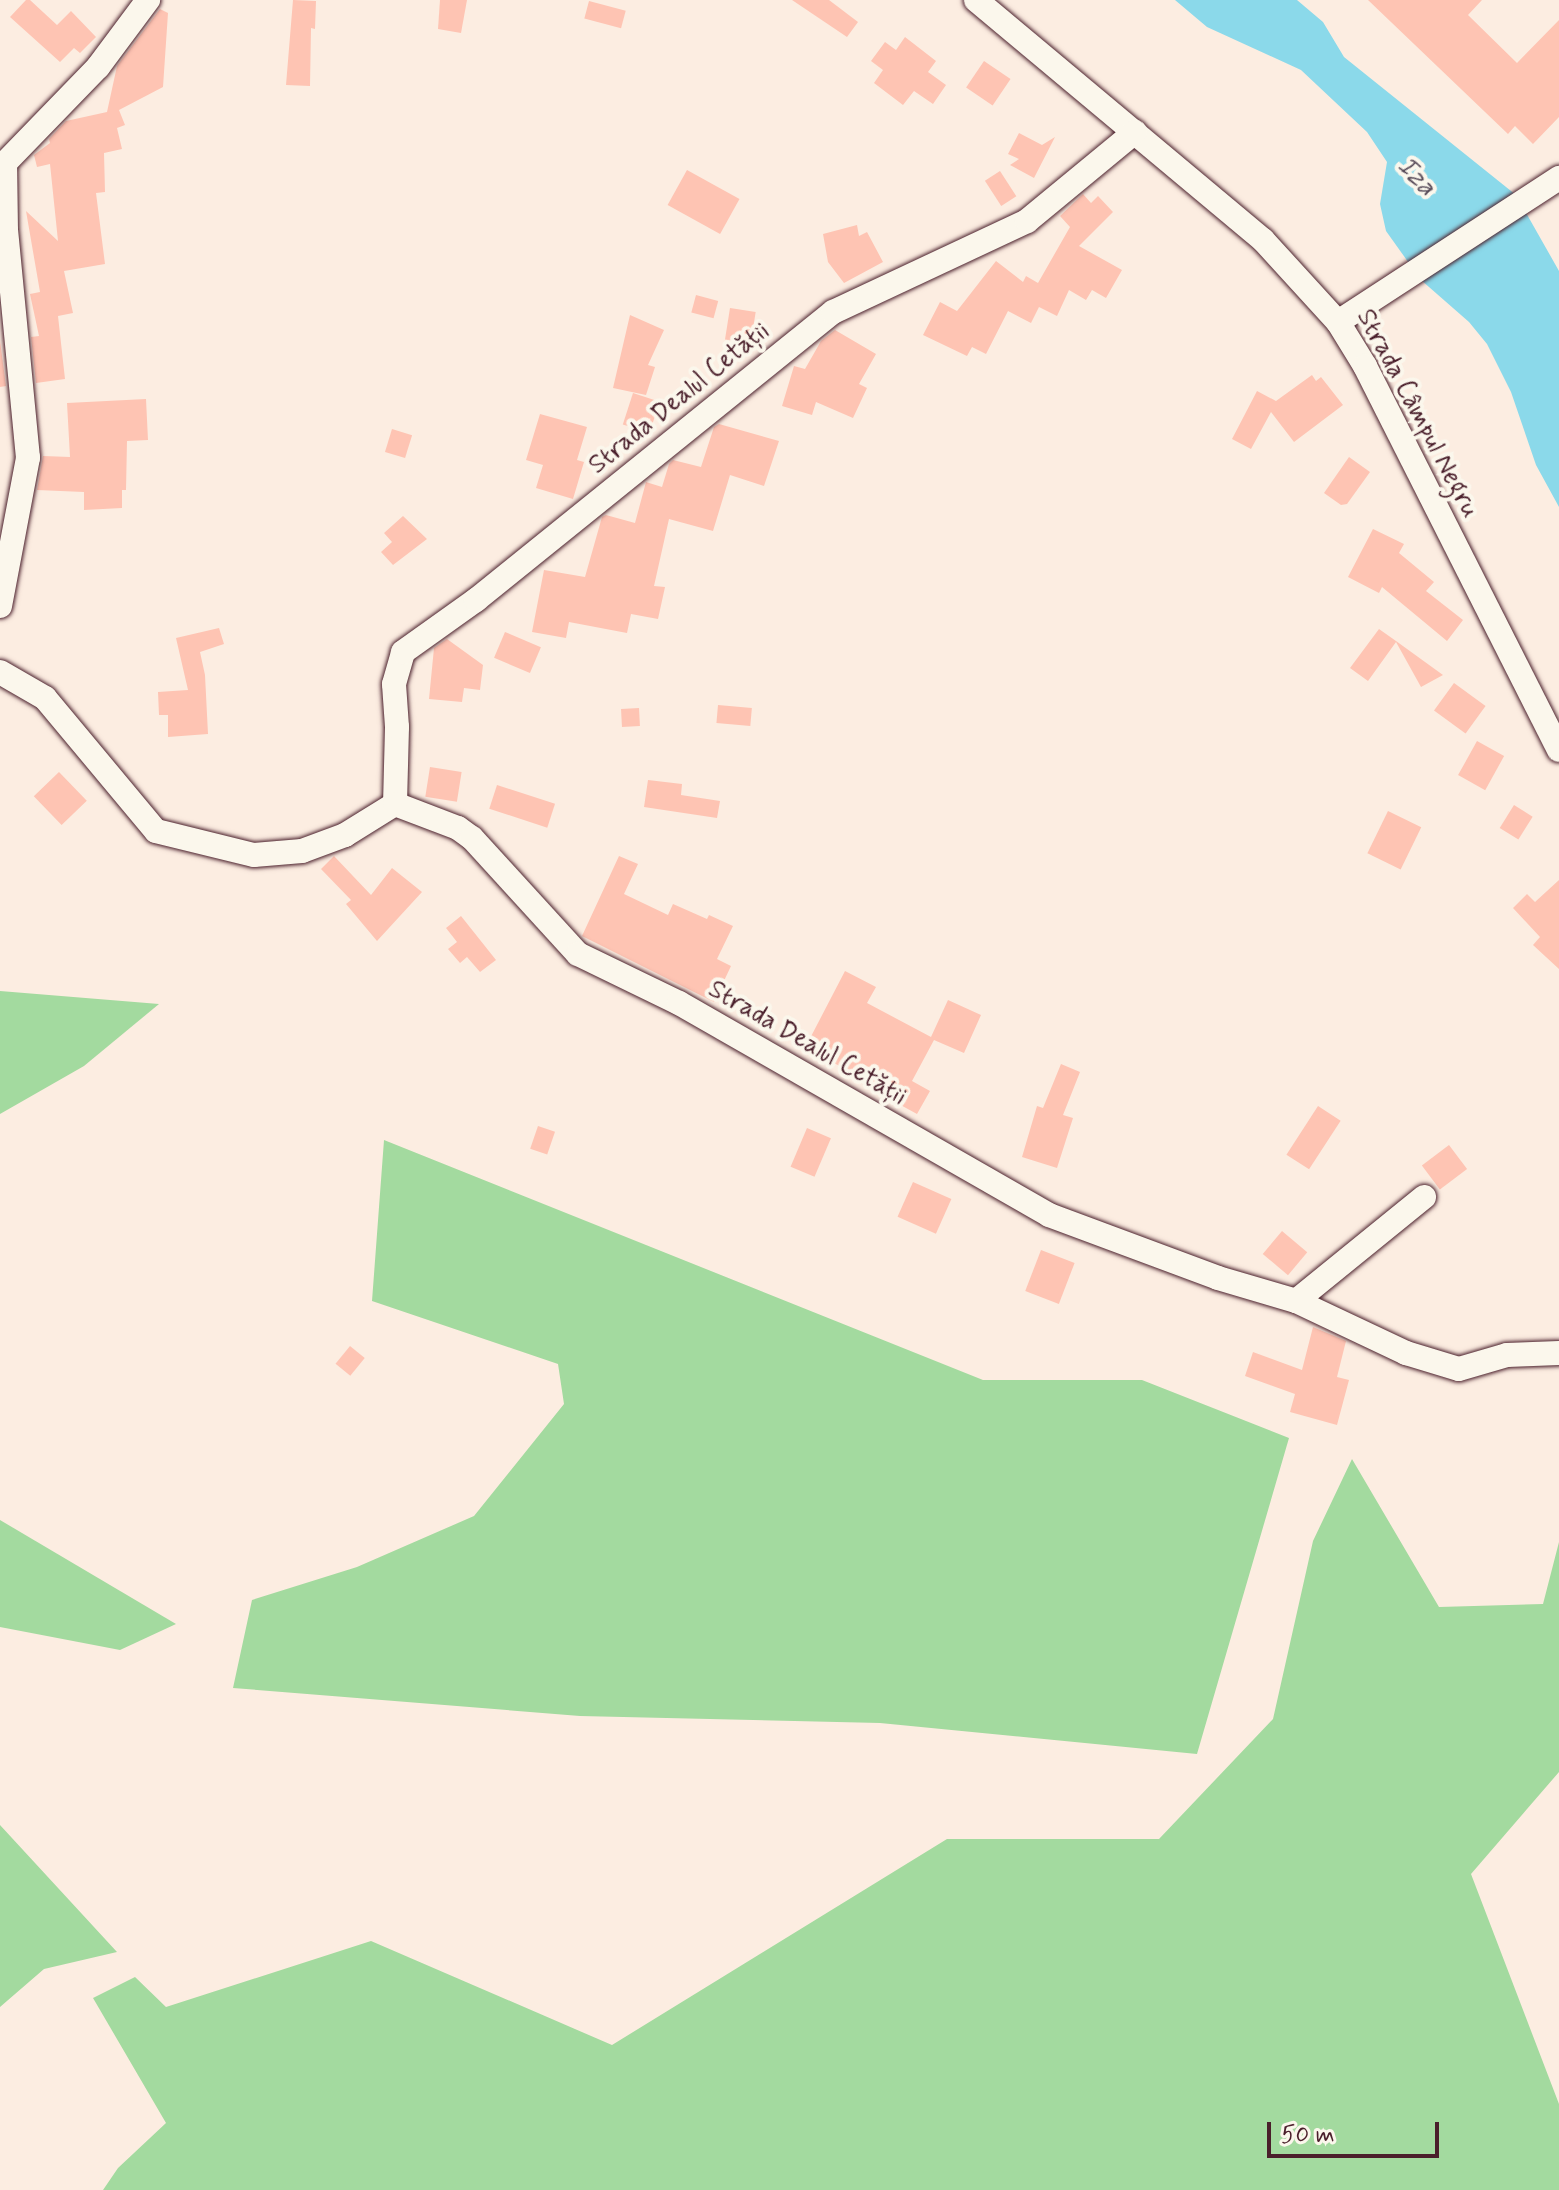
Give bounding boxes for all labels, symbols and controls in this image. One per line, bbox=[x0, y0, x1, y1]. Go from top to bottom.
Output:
water label: Iza bbox=[1389, 150, 1443, 204]
street label: Strada Câmpul Negru bbox=[1349, 305, 1485, 523]
street label: Strada Dealul Cetății bbox=[581, 314, 779, 484]
street label: Strada Dealul Cetății bbox=[699, 973, 915, 1115]
scale bar bbox=[1271, 2106, 1443, 2156]
text: 50 m bbox=[1281, 2120, 1335, 2151]

